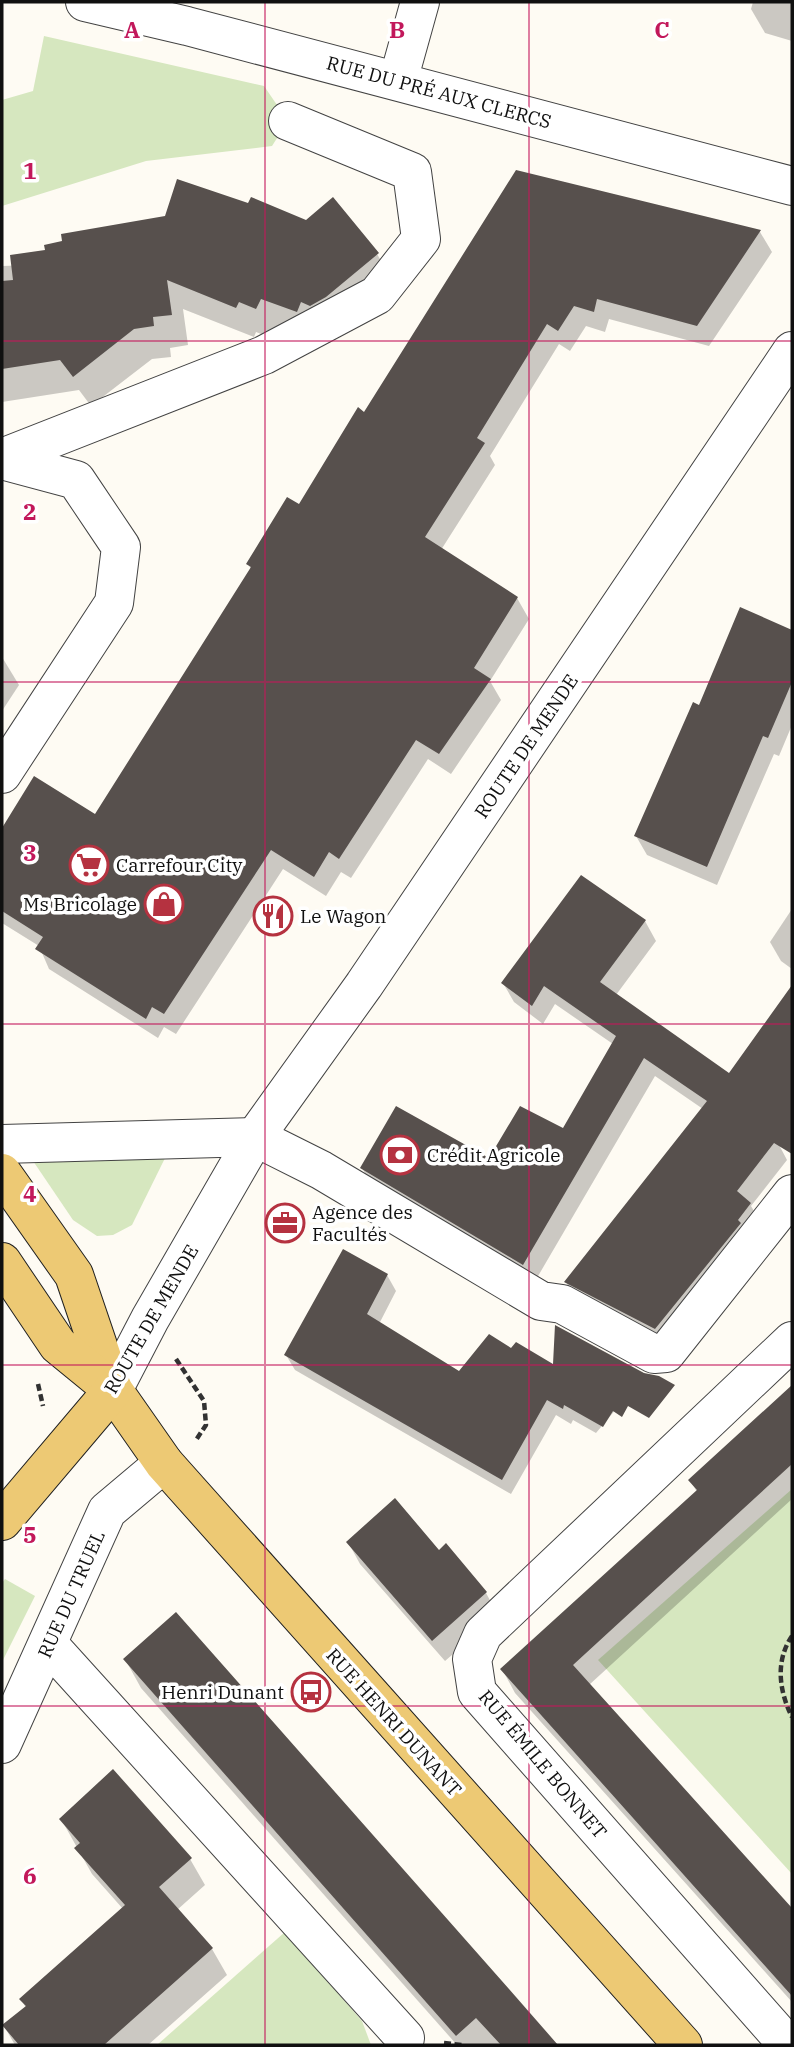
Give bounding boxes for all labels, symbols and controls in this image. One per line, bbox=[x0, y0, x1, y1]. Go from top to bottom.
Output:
text: A bbox=[124, 14, 140, 44]
text: B bbox=[389, 14, 405, 44]
text: C bbox=[654, 14, 670, 44]
street label: RUE DU PRÉ AUX CLERCS bbox=[324, 50, 554, 134]
text: 1 bbox=[23, 155, 37, 185]
text: 2 bbox=[23, 496, 37, 526]
street label: ROUTE DE MENDE bbox=[469, 670, 583, 822]
text: 3 bbox=[23, 837, 37, 867]
supermarket icon: Carrefour City bbox=[68, 844, 110, 886]
place label: Carrefour City bbox=[116, 853, 243, 877]
shop icon: Ms Bricolage bbox=[143, 883, 185, 925]
place label: Ms Bricolage bbox=[23, 892, 137, 916]
restaurant icon: Le Wagon bbox=[252, 895, 294, 937]
place label: Le Wagon bbox=[300, 904, 387, 928]
bank icon: Crédit Agricole bbox=[379, 1134, 421, 1176]
place label: Crédit Agricole bbox=[427, 1143, 560, 1167]
text: 4 bbox=[23, 1178, 37, 1208]
place label: Agence des Facultés bbox=[312, 1200, 413, 1246]
office icon: Agence des Facultés bbox=[264, 1202, 306, 1244]
street label: ROUTE DE MENDE bbox=[99, 1240, 203, 1398]
text: 5 bbox=[23, 1519, 37, 1549]
street label: RUE DU TRUEL bbox=[32, 1526, 110, 1662]
street label: RUE HENRI DUNANT bbox=[321, 1643, 467, 1801]
bus stop icon: Henri Dunant bbox=[290, 1671, 332, 1713]
place label: Henri Dunant bbox=[161, 1680, 284, 1704]
street label: RUE ÉMILE BONNET bbox=[474, 1685, 612, 1843]
text: 6 bbox=[23, 1860, 37, 1890]

